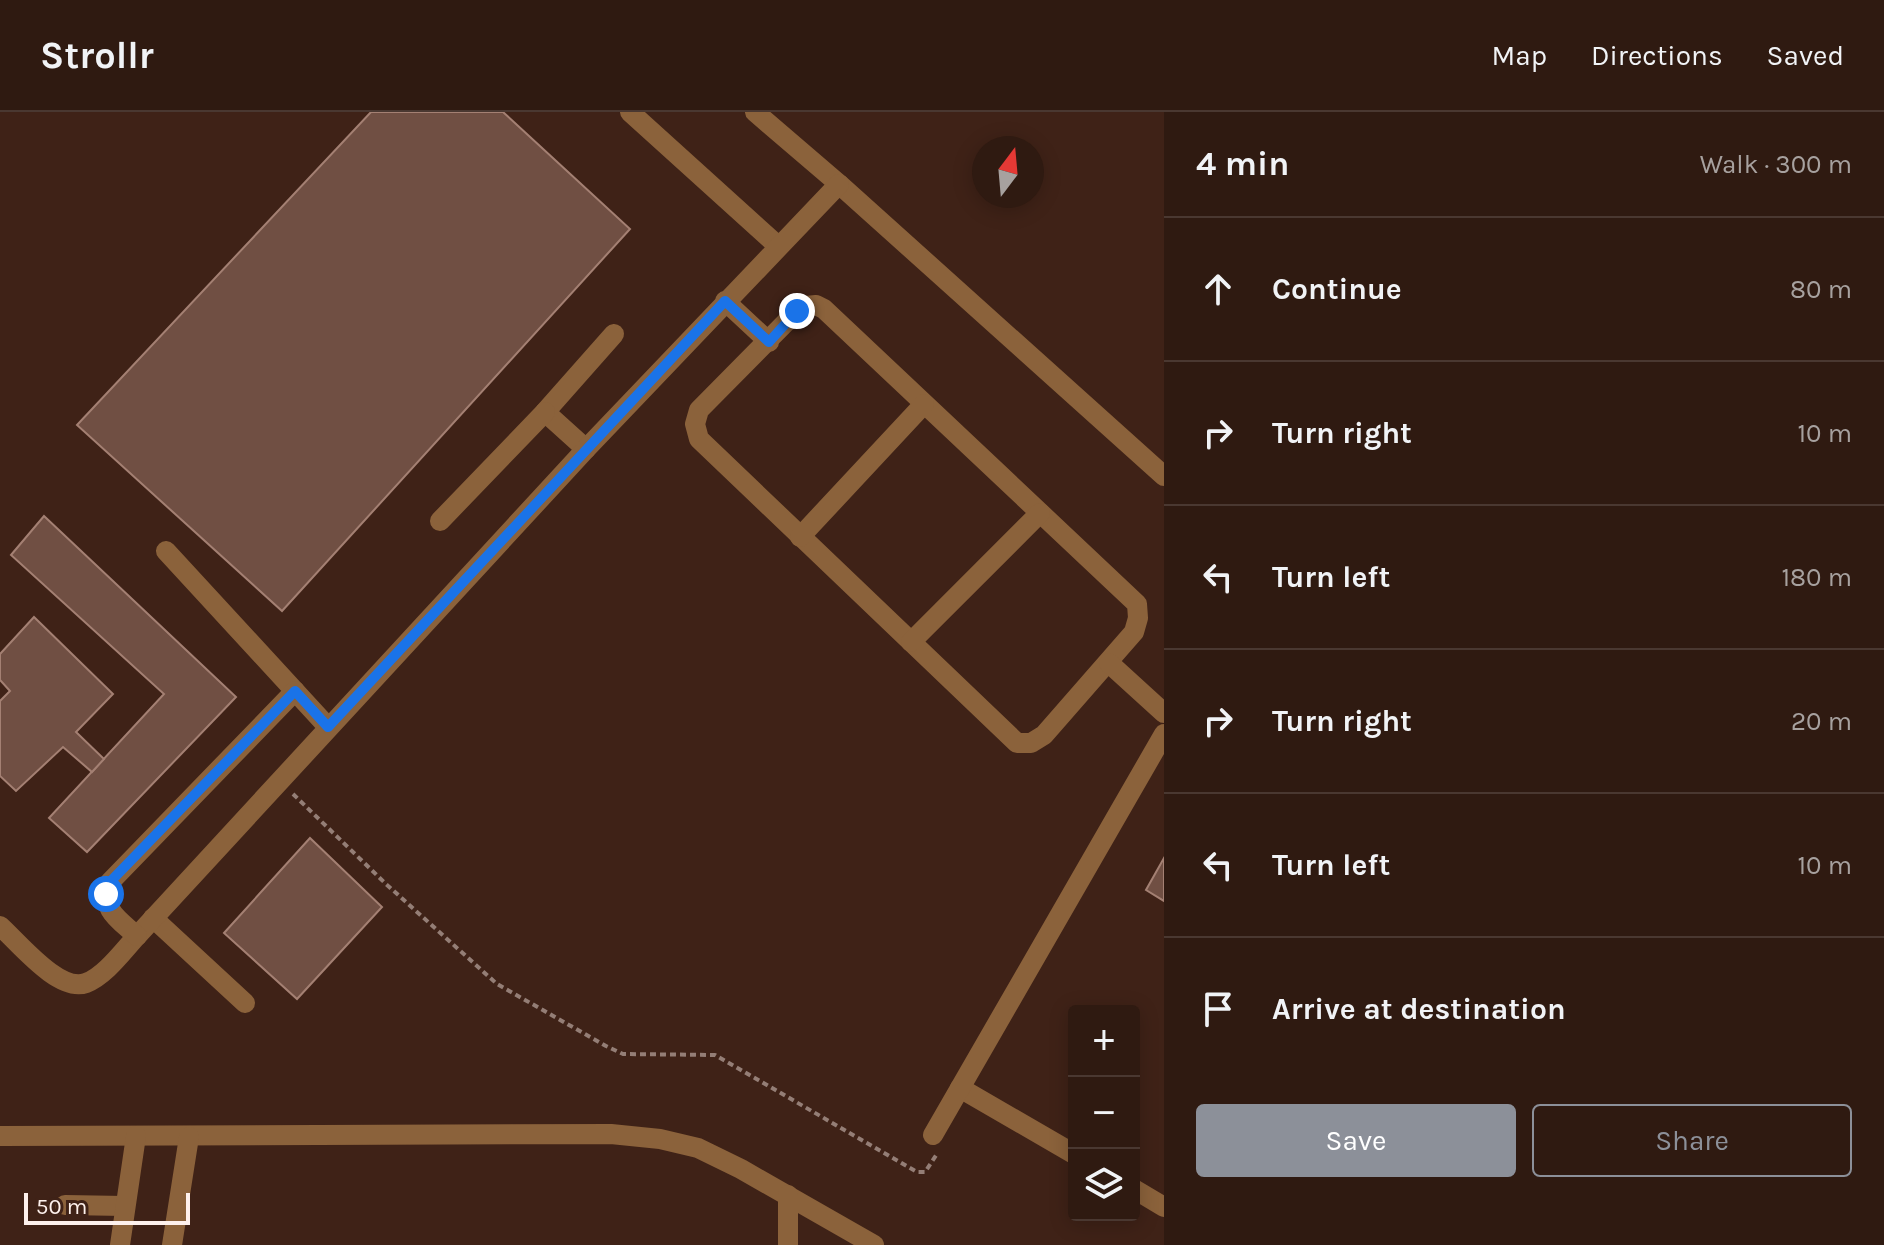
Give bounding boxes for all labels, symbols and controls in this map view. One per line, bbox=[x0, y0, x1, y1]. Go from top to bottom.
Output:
text: Strollr bbox=[40, 33, 154, 78]
text: Map bbox=[1492, 39, 1547, 72]
text: Directions bbox=[1591, 39, 1723, 72]
text: Saved bbox=[1767, 39, 1844, 72]
north arrow bbox=[972, 136, 1044, 208]
text: 4 min bbox=[1196, 144, 1289, 184]
text: Walk · 300 m bbox=[1700, 149, 1852, 180]
icon: ahead bbox=[1196, 267, 1240, 311]
text: Continue bbox=[1272, 271, 1402, 307]
text: 80 m bbox=[1790, 274, 1852, 305]
route end bbox=[779, 293, 815, 329]
icon: right bbox=[1196, 411, 1240, 455]
text: Turn right bbox=[1272, 415, 1412, 451]
text: 10 m bbox=[1797, 418, 1852, 449]
icon: left bbox=[1196, 555, 1240, 599]
text: Turn left bbox=[1272, 559, 1390, 595]
text: 180 m bbox=[1782, 562, 1852, 593]
icon: right bbox=[1196, 699, 1240, 743]
text: Turn right bbox=[1272, 703, 1412, 739]
text: 20 m bbox=[1791, 706, 1852, 737]
icon: left bbox=[1196, 843, 1240, 887]
text: Turn left bbox=[1272, 847, 1390, 883]
text: 10 m bbox=[1797, 850, 1852, 881]
route start bbox=[88, 876, 124, 912]
icon: arrive bbox=[1196, 987, 1240, 1031]
text: Arrive at destination bbox=[1272, 991, 1566, 1027]
map controls bbox=[1068, 1005, 1140, 1221]
button: + bbox=[1068, 1005, 1140, 1077]
button: − bbox=[1068, 1077, 1140, 1149]
button: Save bbox=[1196, 1104, 1516, 1177]
button: Share bbox=[1532, 1104, 1852, 1177]
button: layers bbox=[1068, 1149, 1140, 1221]
scale bar bbox=[24, 1189, 190, 1225]
text: 50 m bbox=[36, 1194, 87, 1220]

